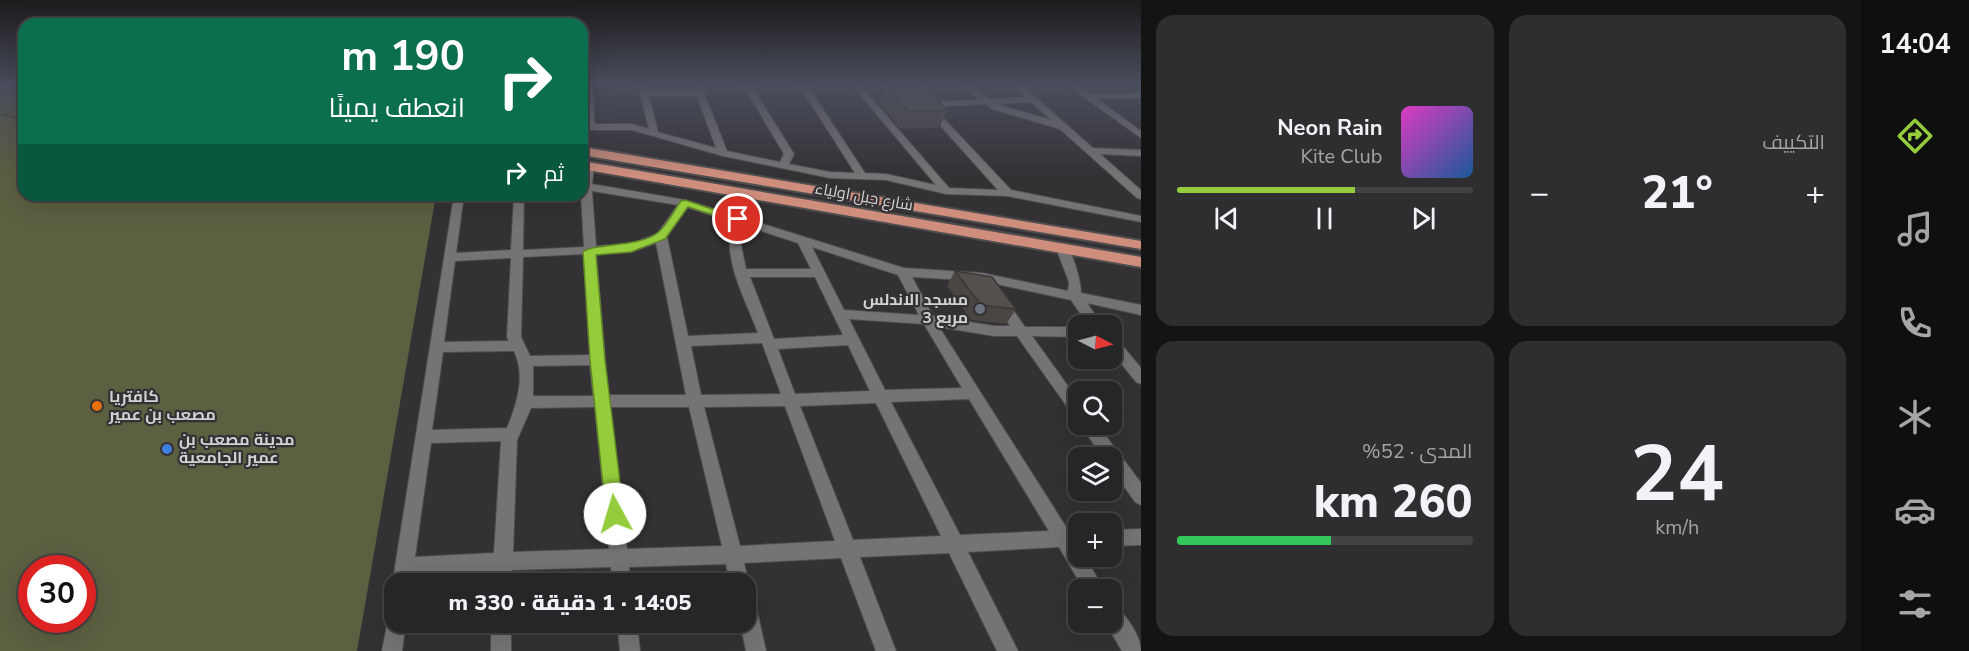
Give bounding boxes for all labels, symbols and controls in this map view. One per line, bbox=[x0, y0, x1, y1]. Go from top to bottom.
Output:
text: 14:04 bbox=[1879, 26, 1951, 63]
text: 190 m bbox=[341, 28, 465, 85]
icon: right bbox=[486, 42, 564, 120]
text: انعطف يمينًا bbox=[328, 90, 465, 127]
text: Neon Rain bbox=[1277, 113, 1383, 143]
icon: directions bbox=[1894, 115, 1936, 157]
text: التكييف bbox=[1762, 129, 1825, 156]
text: Kite Club bbox=[1300, 143, 1383, 170]
icon: right bbox=[499, 156, 532, 189]
text: ثم bbox=[544, 159, 564, 189]
text: 21° bbox=[1642, 163, 1713, 224]
text: − bbox=[1530, 171, 1549, 216]
text: + bbox=[1805, 171, 1825, 216]
street label: شارع جبل اولياء bbox=[813, 178, 915, 216]
pin bbox=[712, 193, 763, 244]
icon: arrive bbox=[721, 202, 754, 235]
icon: previous bbox=[1210, 202, 1243, 235]
icon: pause bbox=[1308, 202, 1341, 235]
icon: next bbox=[1407, 202, 1440, 235]
icon: music bbox=[1894, 208, 1936, 250]
place label: مسجد الاندلس مربع 3 bbox=[863, 289, 968, 329]
marker: مسجد الاندلس مربع 3 bbox=[973, 302, 987, 316]
icon: phone bbox=[1894, 302, 1936, 344]
north arrow bbox=[1068, 315, 1122, 369]
map controls bbox=[1068, 315, 1122, 633]
button: search bbox=[1068, 381, 1122, 435]
place label: كافتريا مصعب بن عمير bbox=[108, 386, 216, 426]
icon: climate bbox=[1894, 396, 1936, 438]
marker: كافتريا مصعب بن عمير bbox=[90, 399, 104, 413]
text: 24 bbox=[1630, 421, 1724, 528]
place label: مدينة مصعب بن عمير الجامعية bbox=[179, 429, 295, 469]
text: المدى · 52% bbox=[1362, 438, 1473, 465]
marker: مدينة مصعب بن عمير الجامعية bbox=[160, 442, 174, 456]
button: layers bbox=[1068, 447, 1122, 501]
text: 260 km bbox=[1314, 472, 1473, 533]
position arrow bbox=[583, 482, 647, 546]
icon: car bbox=[1894, 489, 1936, 531]
button: + bbox=[1068, 513, 1122, 567]
text: km/h bbox=[1655, 514, 1699, 541]
speed limit sign: 30 bbox=[18, 555, 96, 633]
button: − bbox=[1068, 579, 1122, 633]
icon: filters bbox=[1894, 583, 1936, 625]
text: 14:05 · 1 دقيقة · 330 m bbox=[449, 588, 691, 618]

